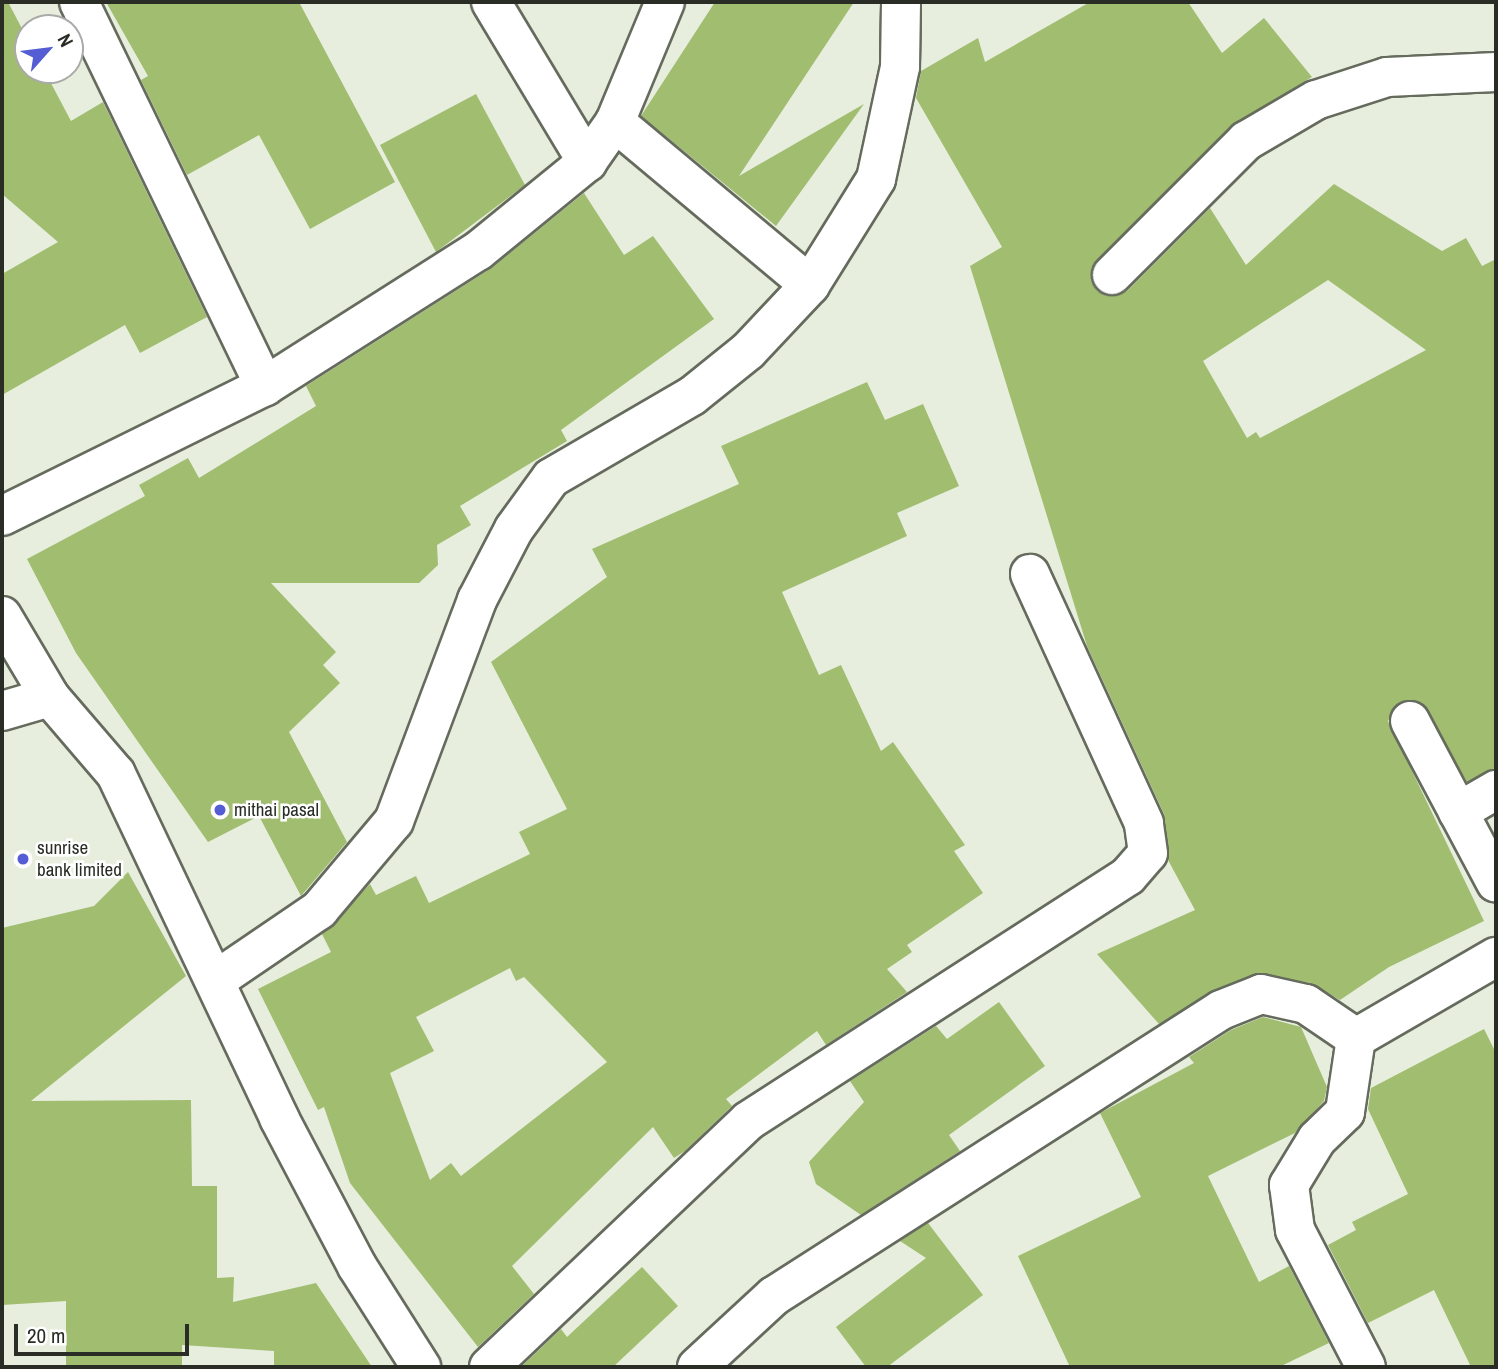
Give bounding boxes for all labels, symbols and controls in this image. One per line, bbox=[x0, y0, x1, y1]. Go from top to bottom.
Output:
north arrow bbox=[14, 14, 84, 84]
text: N bbox=[52, 29, 80, 51]
place label: mithai pasal bbox=[234, 799, 319, 821]
marker: mithai pasal bbox=[212, 802, 228, 818]
place label: sunrise bank limited bbox=[37, 837, 122, 881]
marker: sunrise bank limited bbox=[15, 851, 31, 867]
scale bar bbox=[18, 1310, 192, 1354]
text: 20 m bbox=[27, 1321, 65, 1350]

